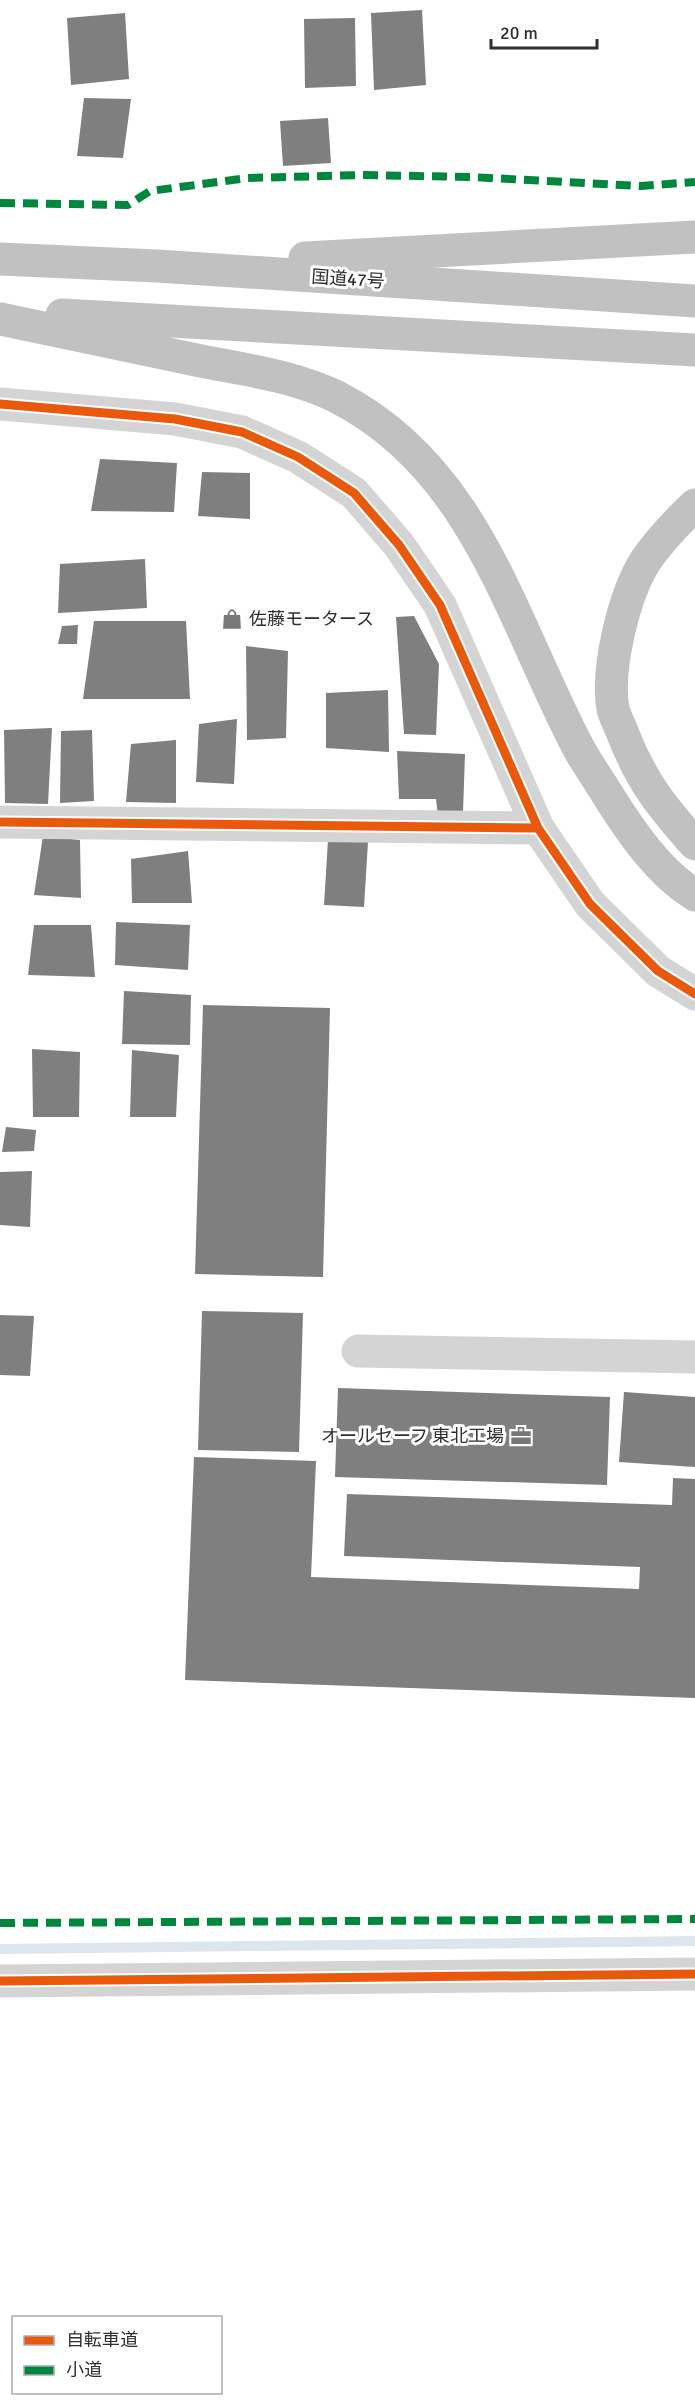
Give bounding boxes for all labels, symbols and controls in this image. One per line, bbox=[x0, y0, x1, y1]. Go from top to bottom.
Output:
scale bar bbox=[491, 12, 598, 50]
text: 20 m bbox=[500, 22, 538, 44]
street label: 国道47号 bbox=[311, 265, 385, 293]
shop icon: 佐藤モータース bbox=[220, 607, 244, 631]
place label: 佐藤モータース bbox=[249, 608, 374, 630]
office icon: オールセーフ 東北工場 bbox=[509, 1424, 533, 1448]
place label: オールセーフ 東北工場 bbox=[321, 1425, 504, 1447]
legend bbox=[12, 2316, 222, 2394]
text: 自転車道 bbox=[66, 2329, 138, 2351]
text: 小道 bbox=[66, 2359, 102, 2381]

